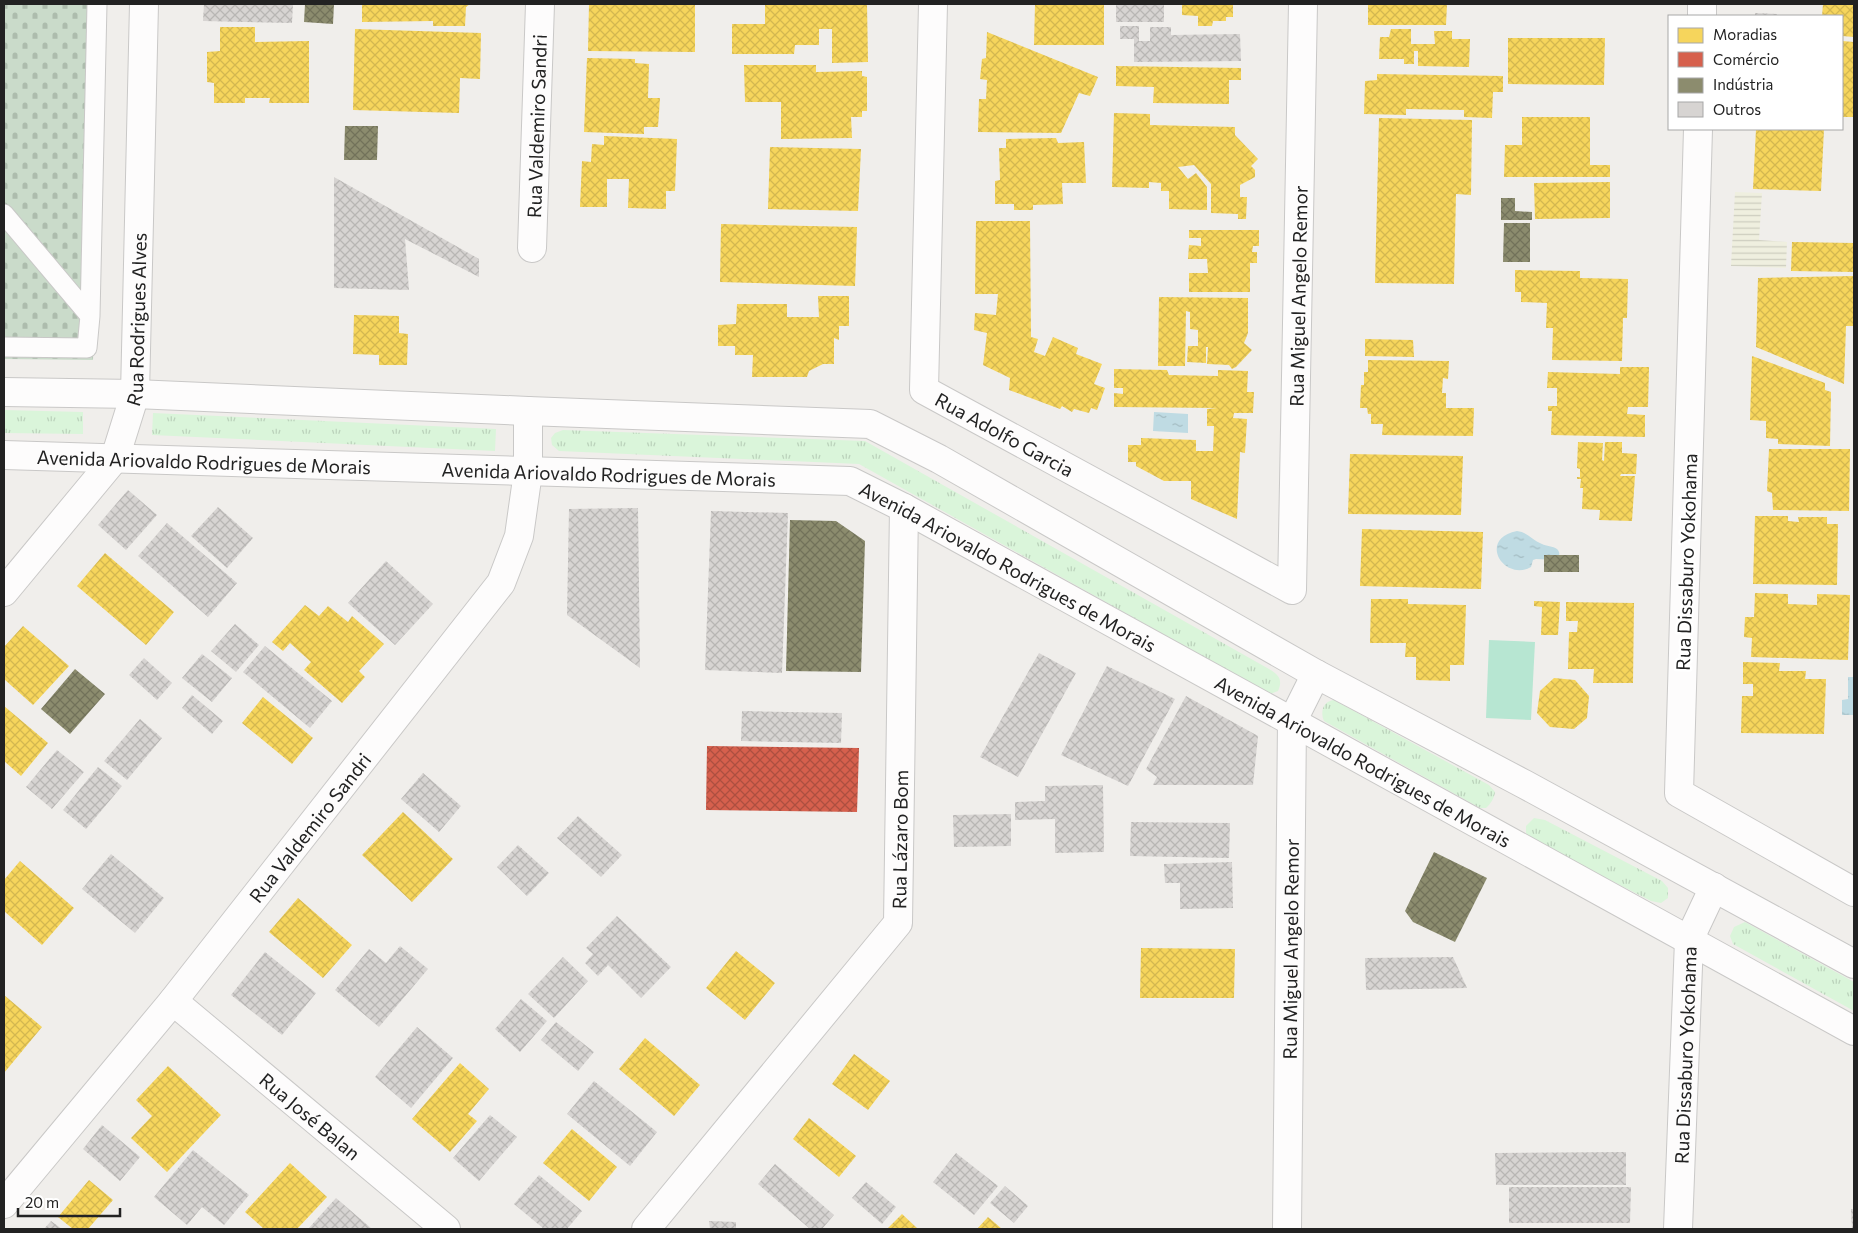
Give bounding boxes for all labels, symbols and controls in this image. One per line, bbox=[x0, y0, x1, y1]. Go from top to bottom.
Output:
legend bbox=[1668, 15, 1843, 130]
text: Moradias bbox=[1713, 25, 1777, 43]
street label: Rua Valdemiro Sandri bbox=[521, 34, 551, 218]
text: Comércio bbox=[1713, 50, 1779, 68]
text: Indústria bbox=[1713, 75, 1773, 93]
text: Outros bbox=[1713, 100, 1761, 118]
street label: Rua Miguel Angelo Remor bbox=[1284, 185, 1311, 407]
street label: Rua Rodrigues Alves bbox=[121, 232, 150, 409]
street label: Rua Adolfo Garcia bbox=[932, 387, 1078, 481]
street label: Avenida Ariovaldo Rodrigues de Morais bbox=[36, 445, 371, 478]
street label: Rua Dissaburo Yokohama bbox=[1671, 453, 1701, 671]
street label: Avenida Ariovaldo Rodrigues de Morais bbox=[441, 457, 776, 490]
street label: Avenida Ariovaldo Rodrigues de Morais bbox=[856, 476, 1160, 656]
street label: Avenida Ariovaldo Rodrigues de Morais bbox=[1211, 670, 1515, 852]
street label: Rua Valdemiro Sandri bbox=[244, 748, 375, 907]
street label: Rua Lázaro Bom bbox=[887, 770, 912, 909]
street label: Rua Miguel Angelo Remor bbox=[1277, 838, 1302, 1060]
street label: Rua Dissaburo Yokohama bbox=[1669, 946, 1700, 1164]
street label: Rua José Balan bbox=[256, 1067, 365, 1164]
scale bar bbox=[18, 1186, 120, 1218]
text: 20 m bbox=[25, 1193, 59, 1211]

